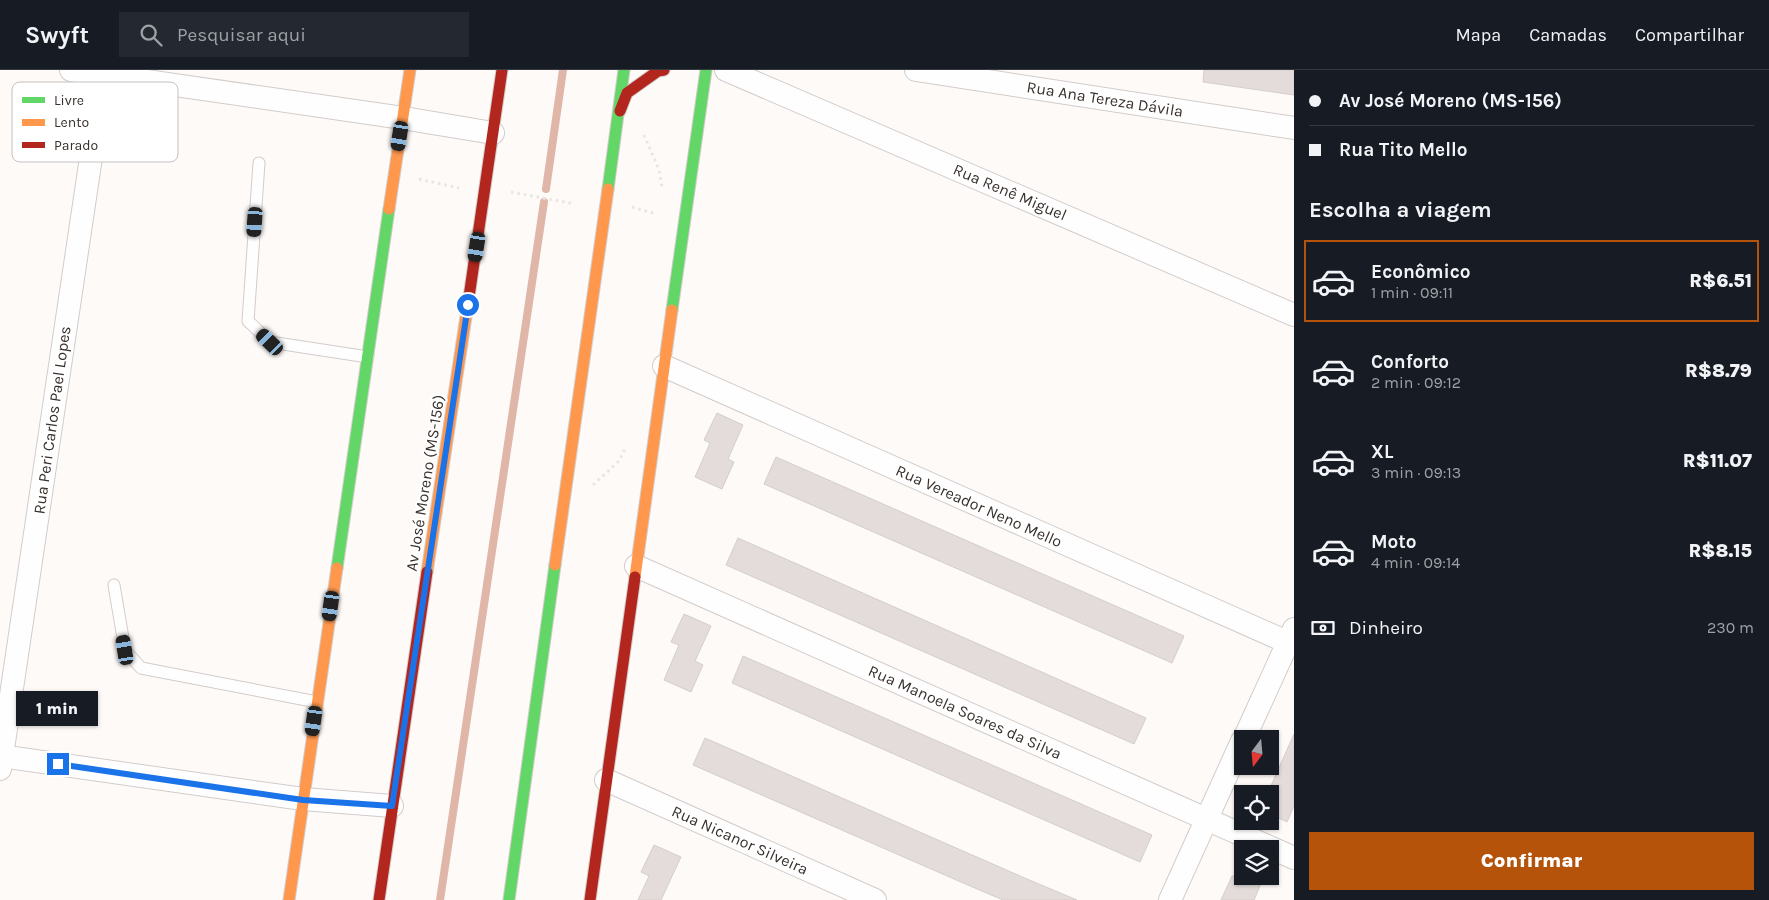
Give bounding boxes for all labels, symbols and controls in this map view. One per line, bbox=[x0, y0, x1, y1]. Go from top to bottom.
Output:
search box bbox=[119, 12, 469, 57]
text: Swyft bbox=[25, 21, 89, 49]
icon: search bbox=[137, 21, 165, 49]
text: Pesquisar aqui bbox=[177, 24, 306, 46]
text: Mapa bbox=[1456, 24, 1501, 46]
text: Camadas bbox=[1529, 24, 1607, 46]
text: Compartilhar bbox=[1635, 24, 1744, 46]
street label: Rua Ana Tereza Dávila bbox=[1025, 77, 1185, 121]
legend bbox=[12, 82, 178, 162]
text: Av José Moreno (MS-156) bbox=[1339, 90, 1562, 112]
text: Livre bbox=[54, 92, 84, 109]
text: Lento bbox=[54, 114, 89, 131]
car bbox=[390, 120, 409, 152]
text: Parado bbox=[54, 137, 98, 154]
text: Rua Tito Mello bbox=[1339, 139, 1467, 161]
street label: Rua Renê Miguel bbox=[950, 160, 1070, 224]
text: Escolha a viagem bbox=[1309, 197, 1492, 223]
car bbox=[246, 207, 263, 237]
car bbox=[467, 231, 486, 263]
icon: car bbox=[1311, 259, 1356, 304]
text: Econômico bbox=[1371, 261, 1471, 283]
text: R$6.51 bbox=[1689, 270, 1752, 292]
text: 1 min · 09:11 bbox=[1371, 283, 1453, 302]
route start bbox=[457, 294, 479, 316]
street label: Rua Peri Carlos Pael Lopes bbox=[29, 325, 75, 515]
car bbox=[253, 326, 286, 358]
icon: car bbox=[1311, 349, 1356, 394]
text: Conforto bbox=[1371, 351, 1449, 373]
text: R$8.79 bbox=[1685, 360, 1752, 382]
text: 2 min · 09:12 bbox=[1371, 373, 1461, 392]
street label: Av José Moreno (MS-156) bbox=[402, 393, 448, 573]
icon: car bbox=[1311, 439, 1356, 484]
text: XL bbox=[1371, 441, 1393, 463]
text: R$11.07 bbox=[1683, 450, 1752, 472]
street label: Rua Vereador Neno Mello bbox=[893, 461, 1065, 551]
text: 3 min · 09:13 bbox=[1371, 463, 1461, 482]
icon: car bbox=[1311, 529, 1356, 574]
text: Moto bbox=[1371, 531, 1417, 553]
text: R$8.15 bbox=[1688, 540, 1752, 562]
text: 4 min · 09:14 bbox=[1371, 553, 1460, 572]
car bbox=[321, 590, 340, 622]
icon: cash bbox=[1309, 614, 1337, 642]
text: Dinheiro bbox=[1349, 617, 1423, 639]
text: 230 m bbox=[1707, 618, 1754, 637]
car bbox=[115, 634, 134, 666]
street label: Rua Manoela Soares da Silva bbox=[865, 661, 1065, 763]
callout: 1 min bbox=[17, 692, 99, 726]
text: 1 min bbox=[36, 699, 78, 718]
car bbox=[304, 705, 323, 737]
north arrow bbox=[1234, 730, 1279, 775]
map controls bbox=[1234, 730, 1279, 885]
route end bbox=[47, 753, 69, 775]
button: locate bbox=[1234, 785, 1279, 830]
street label: Rua Nicanor Silveira bbox=[669, 801, 811, 879]
button: Confirmar bbox=[1309, 832, 1754, 890]
button: layers bbox=[1234, 840, 1279, 885]

